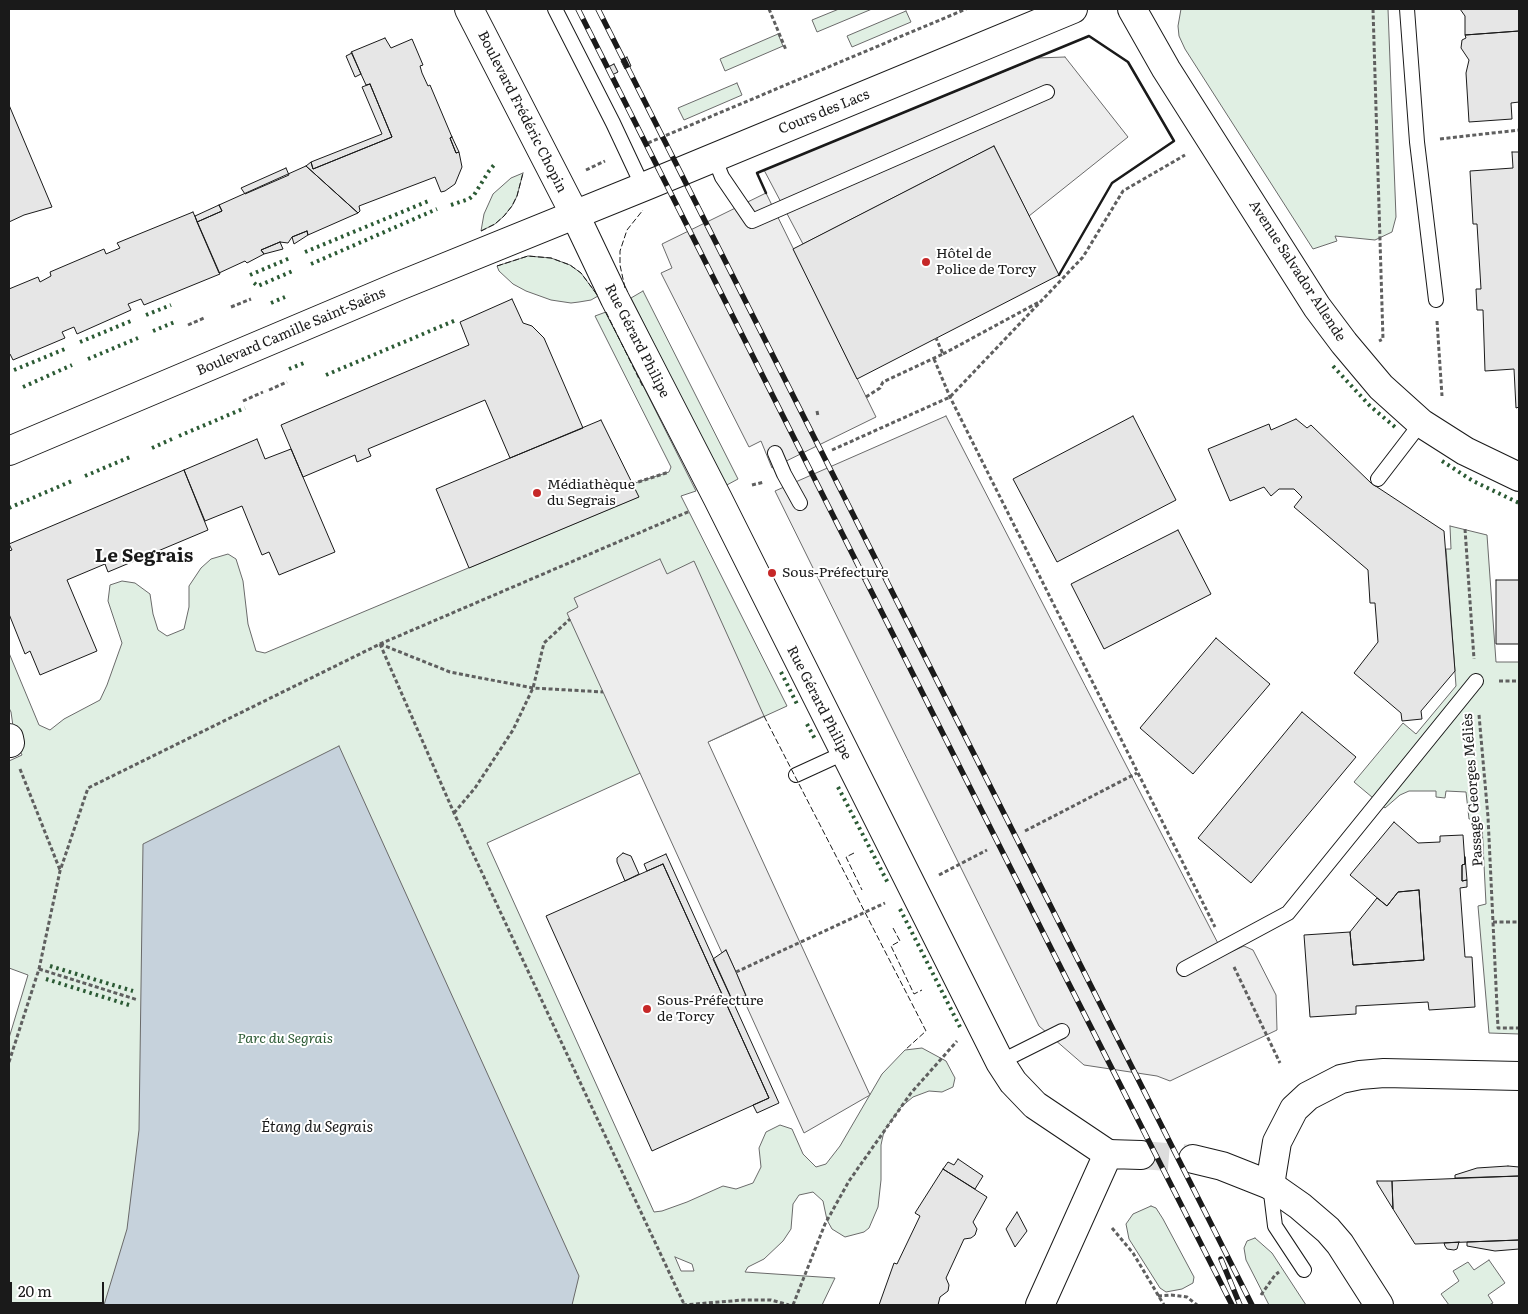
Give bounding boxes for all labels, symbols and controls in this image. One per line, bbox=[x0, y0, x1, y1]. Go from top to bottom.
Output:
street label: Boulevard Frédéric Chopin bbox=[474, 28, 570, 196]
street label: Cours des Lacs bbox=[776, 86, 872, 138]
street label: Avenue Salvador Allende bbox=[1245, 197, 1349, 345]
place label: Hôtel de Police de Torcy bbox=[936, 246, 1036, 278]
marker: Hôtel de Police de Torcy bbox=[920, 256, 932, 268]
street label: Rue Gérard Philipe bbox=[601, 281, 673, 401]
street label: Boulevard Camille Saint-Saëns bbox=[194, 285, 388, 379]
place label: Médiathèque du Segrais bbox=[547, 477, 635, 510]
marker: Médiathèque du Segrais bbox=[531, 487, 543, 499]
district label: Le Segrais bbox=[95, 545, 193, 567]
place label: Sous-Préfecture bbox=[782, 565, 889, 581]
marker: Sous-Préfecture bbox=[766, 567, 778, 579]
street label: Rue Gérard Philipe bbox=[783, 643, 855, 763]
street label: Passage Georges Méliès bbox=[1459, 713, 1487, 867]
place label: Sous-Préfecture de Torcy bbox=[657, 993, 764, 1026]
marker: Sous-Préfecture de Torcy bbox=[641, 1003, 653, 1015]
park label: Parc du Segrais bbox=[237, 1031, 333, 1047]
water label: Étang du Segrais bbox=[261, 1119, 373, 1137]
scale bar bbox=[12, 1272, 106, 1304]
text: 20 m bbox=[18, 1279, 52, 1302]

